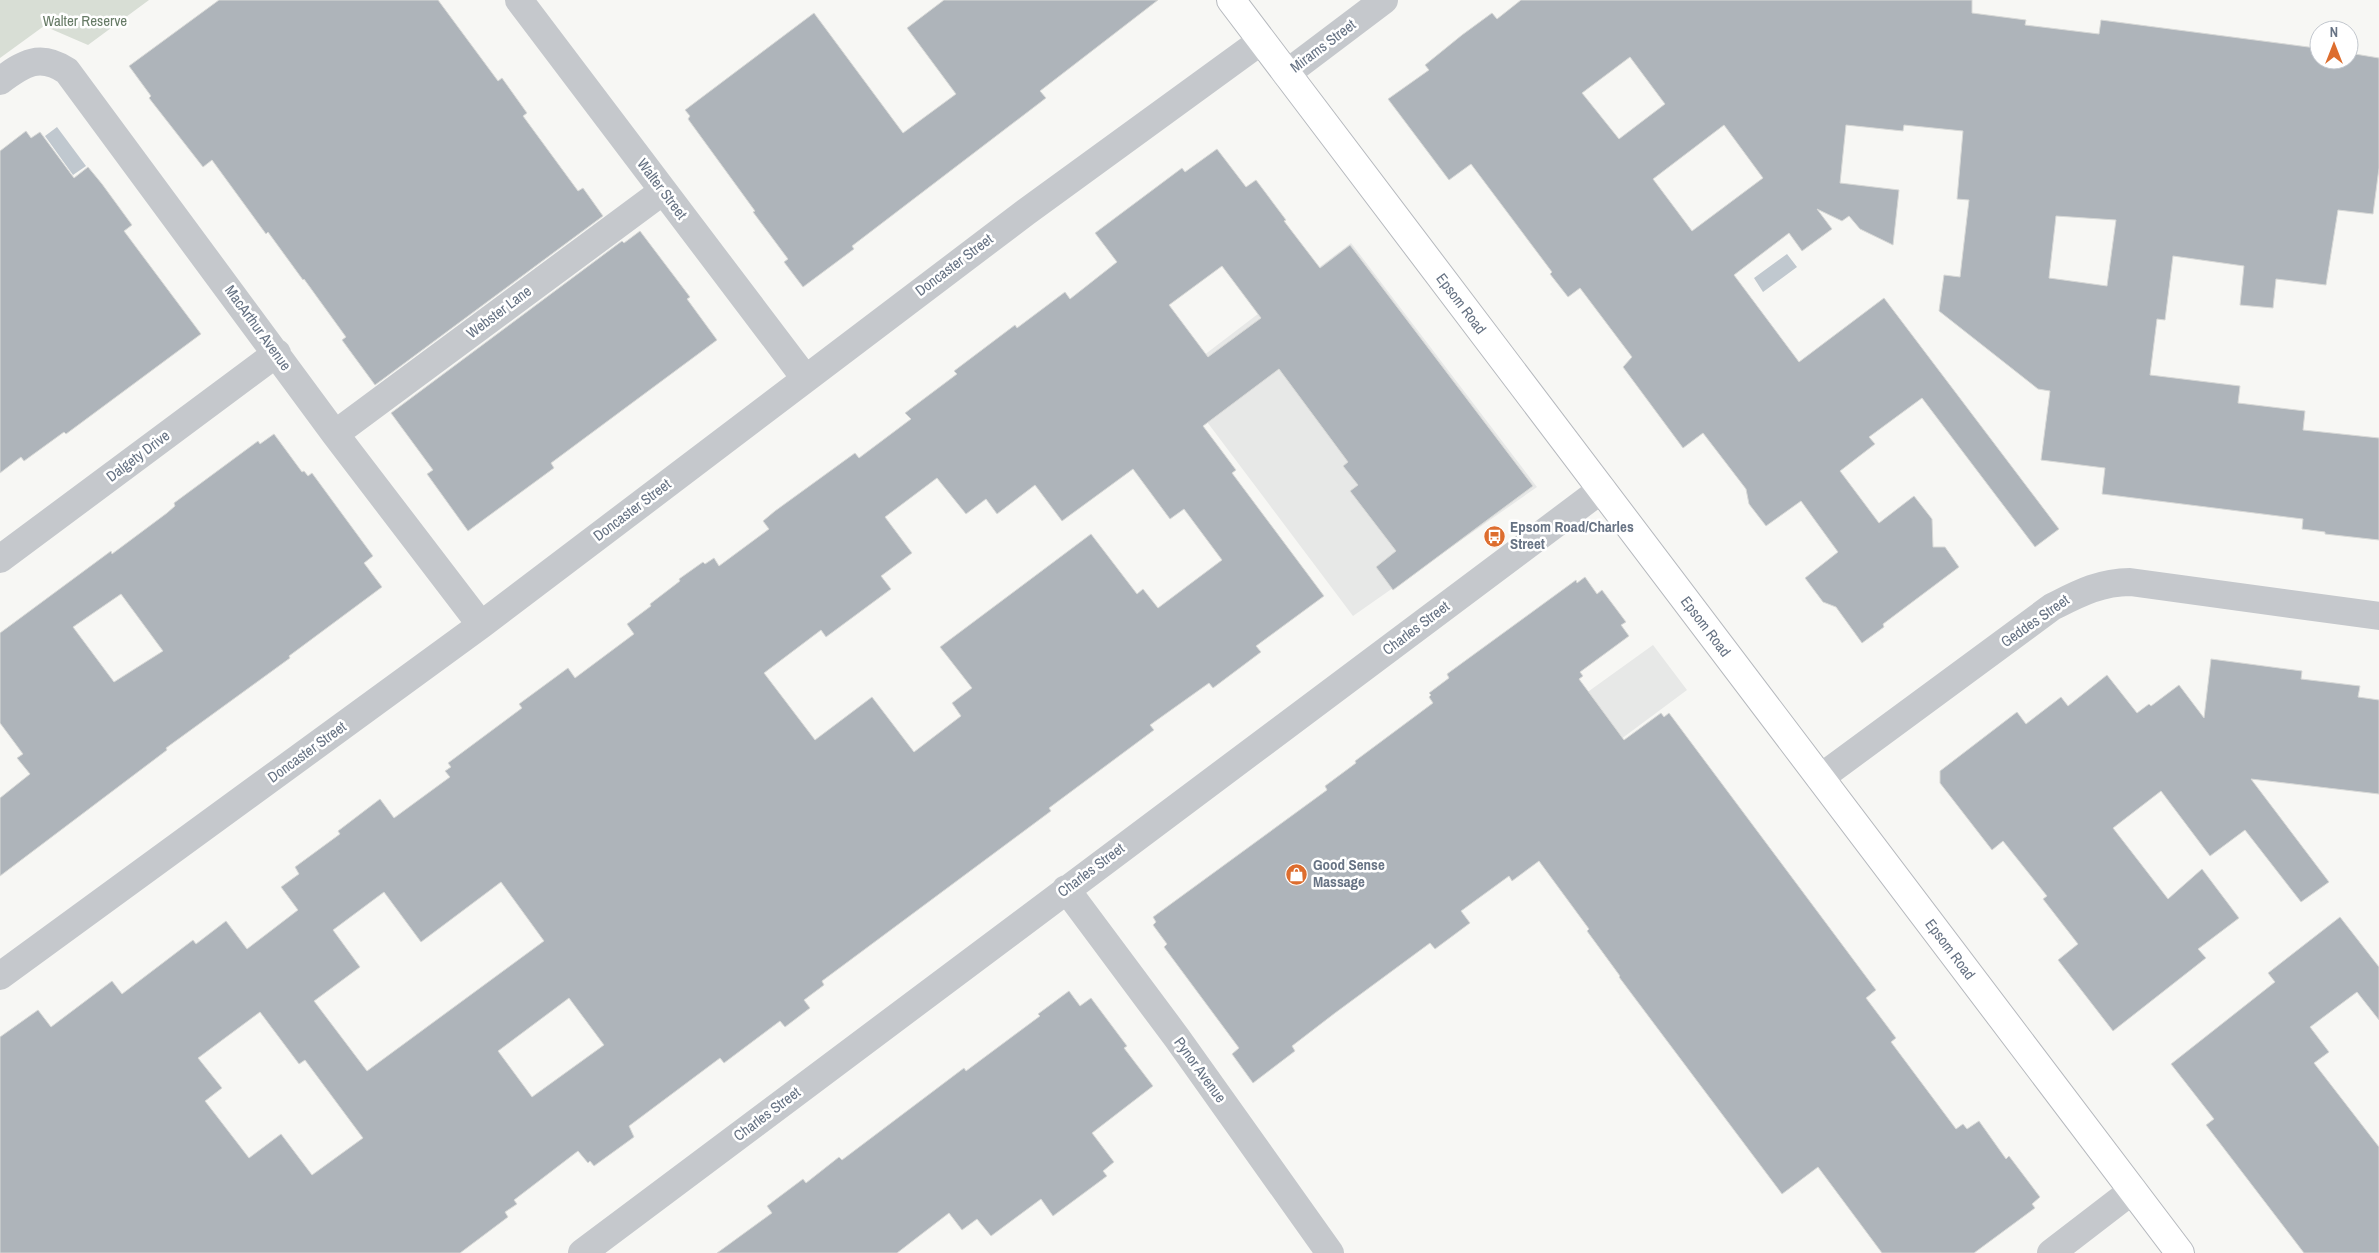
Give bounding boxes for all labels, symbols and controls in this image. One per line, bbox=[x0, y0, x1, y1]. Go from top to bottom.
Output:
park label: Walter Reserve bbox=[43, 10, 127, 31]
street label: Mirams Street bbox=[1286, 14, 1360, 77]
north arrow bbox=[2309, 20, 2359, 70]
text: N bbox=[2330, 23, 2338, 41]
street label: Walter Street bbox=[633, 154, 693, 224]
street label: Doncaster Street bbox=[911, 228, 997, 301]
street label: Epsom Road bbox=[1432, 269, 1491, 338]
street label: Webster Lane bbox=[462, 280, 536, 343]
street label: MacArthur Avenue bbox=[220, 281, 297, 375]
street label: Dalgety Drive bbox=[102, 425, 174, 486]
street label: Doncaster Street bbox=[589, 473, 675, 546]
place label: Epsom Road/Charles Street bbox=[1510, 516, 1634, 554]
bus stop icon: Epsom Road/Charles Street bbox=[1482, 524, 1506, 548]
street label: Geddes Street bbox=[1996, 589, 2074, 652]
street label: Epsom Road bbox=[1676, 592, 1736, 661]
street label: Charles Street bbox=[1378, 595, 1454, 660]
street label: Doncaster Street bbox=[263, 716, 351, 787]
street label: Charles Street bbox=[1053, 837, 1129, 902]
place label: Good Sense Massage bbox=[1313, 854, 1385, 892]
shop icon: Good Sense Massage bbox=[1285, 862, 1309, 886]
street label: Epsom Road bbox=[1921, 914, 1980, 984]
street label: Pynor Avenue bbox=[1169, 1033, 1231, 1107]
street label: Charles Street bbox=[729, 1081, 805, 1146]

